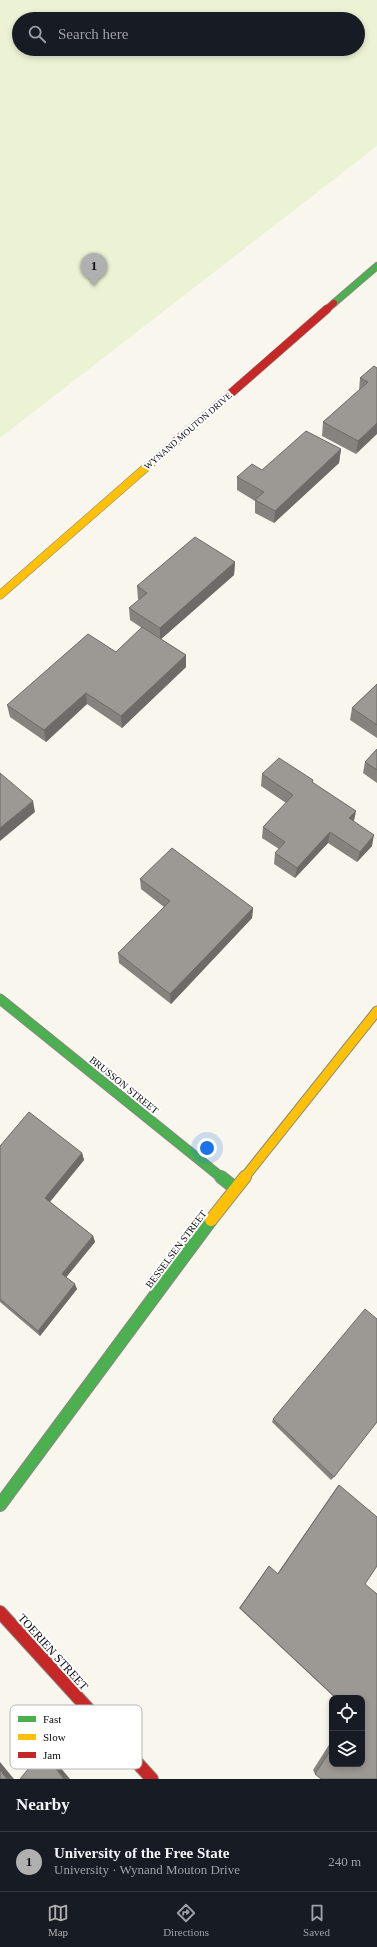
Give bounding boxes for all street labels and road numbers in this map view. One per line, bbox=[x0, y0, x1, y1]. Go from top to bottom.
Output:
street label: WYNAND MOUTON DRIVE bbox=[142, 390, 234, 472]
street label: BRUSSON STREET bbox=[87, 1054, 161, 1116]
street label: BESSELSEN STREET bbox=[143, 1208, 209, 1290]
street label: TOERIEN STREET bbox=[15, 1611, 91, 1694]

